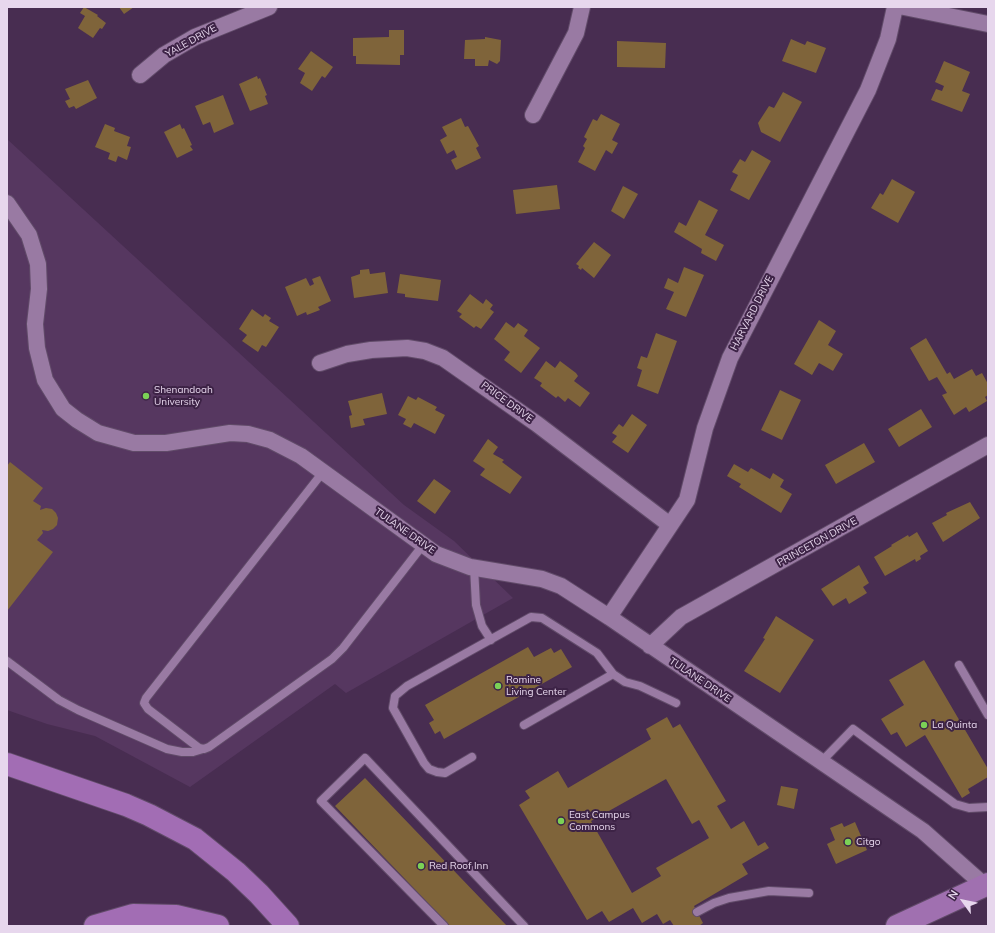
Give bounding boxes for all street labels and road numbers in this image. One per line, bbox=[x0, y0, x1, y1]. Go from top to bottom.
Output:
street label: YALE DRIVE bbox=[163, 22, 219, 60]
street label: HARVARD DRIVE bbox=[728, 274, 776, 352]
street label: PRICE DRIVE bbox=[479, 379, 535, 425]
street label: TULANE DRIVE bbox=[372, 506, 438, 556]
street label: PRINCETON DRIVE bbox=[775, 515, 859, 569]
street label: TULANE DRIVE bbox=[667, 655, 733, 705]

